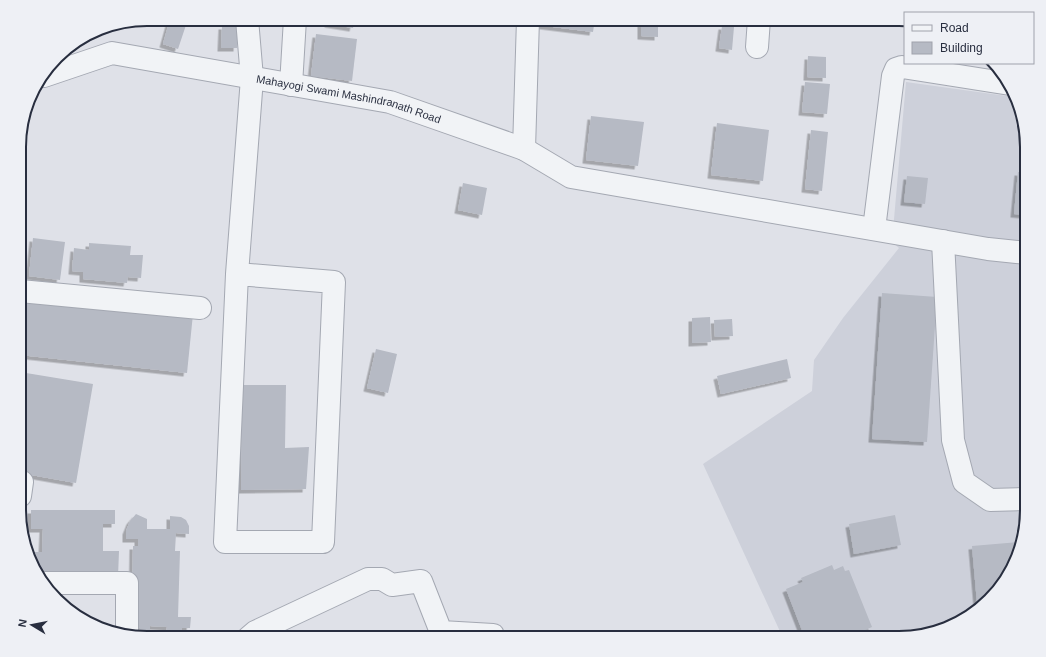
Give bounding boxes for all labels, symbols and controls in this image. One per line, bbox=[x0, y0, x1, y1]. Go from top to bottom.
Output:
legend bbox=[904, 12, 1034, 64]
text: Road bbox=[940, 21, 969, 35]
text: Building bbox=[940, 41, 983, 55]
street label: Mahayogi Swami Mashindranath Road bbox=[255, 73, 442, 125]
north arrow bbox=[12, 605, 52, 645]
text: N bbox=[16, 618, 29, 628]

